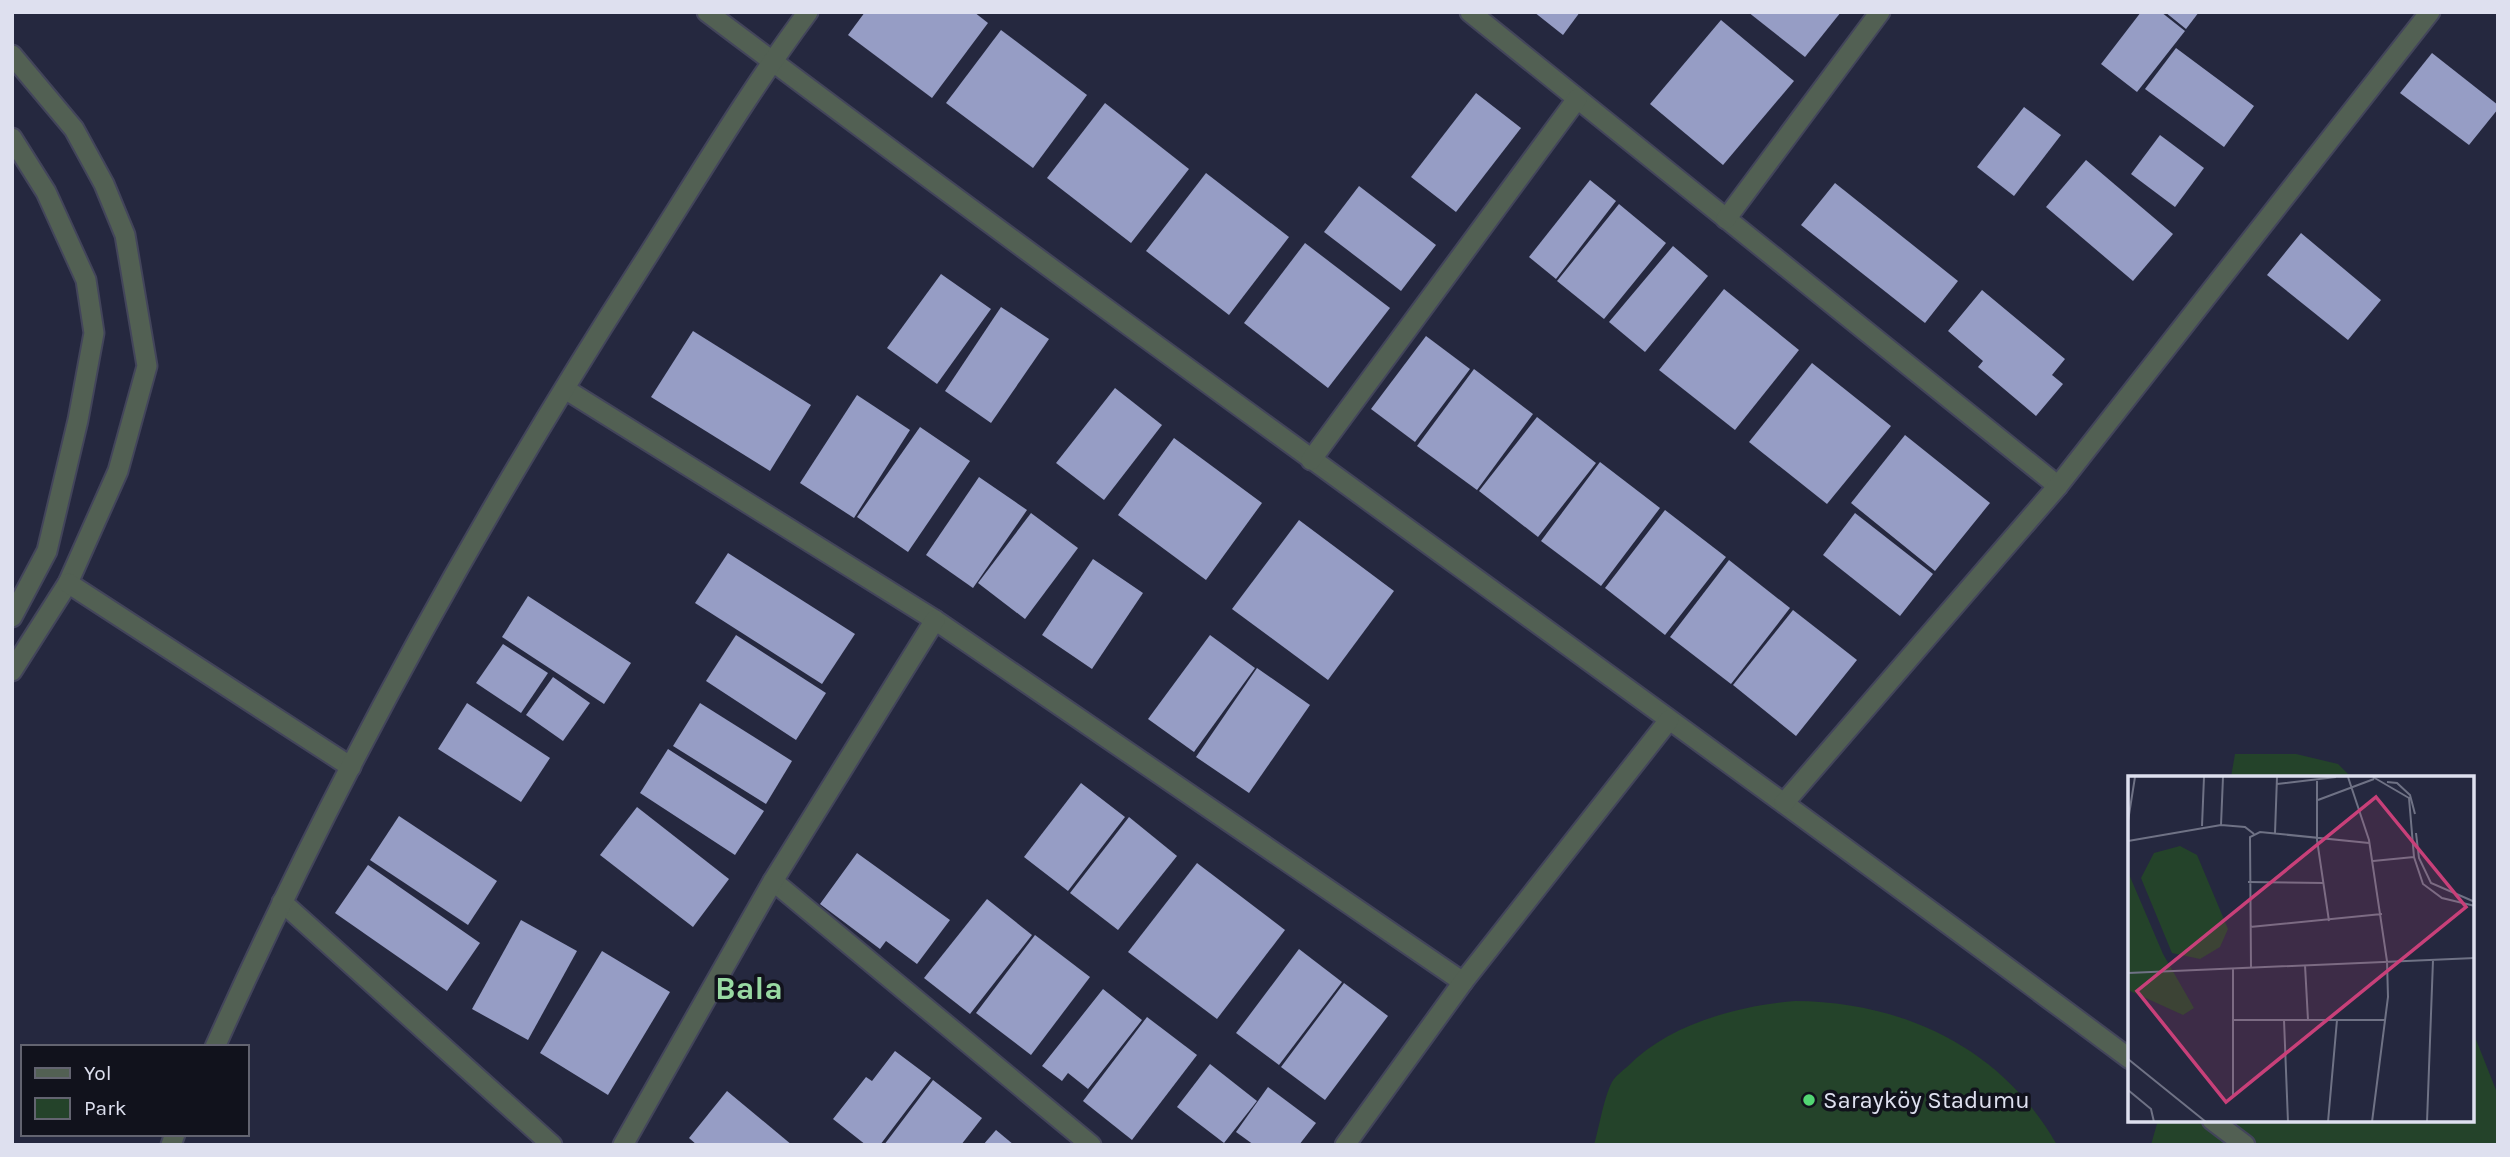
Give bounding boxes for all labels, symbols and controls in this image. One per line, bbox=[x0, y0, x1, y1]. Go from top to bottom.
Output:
inset map bbox=[2128, 776, 2475, 1122]
district label: Bala bbox=[715, 970, 783, 1007]
legend bbox=[21, 1045, 248, 1136]
text: Yol bbox=[84, 1061, 112, 1085]
place label: Sarayköy Stadumu bbox=[1823, 1086, 2030, 1114]
marker: Sarayköy Stadumu bbox=[1801, 1092, 1817, 1108]
text: Park bbox=[84, 1096, 127, 1120]

